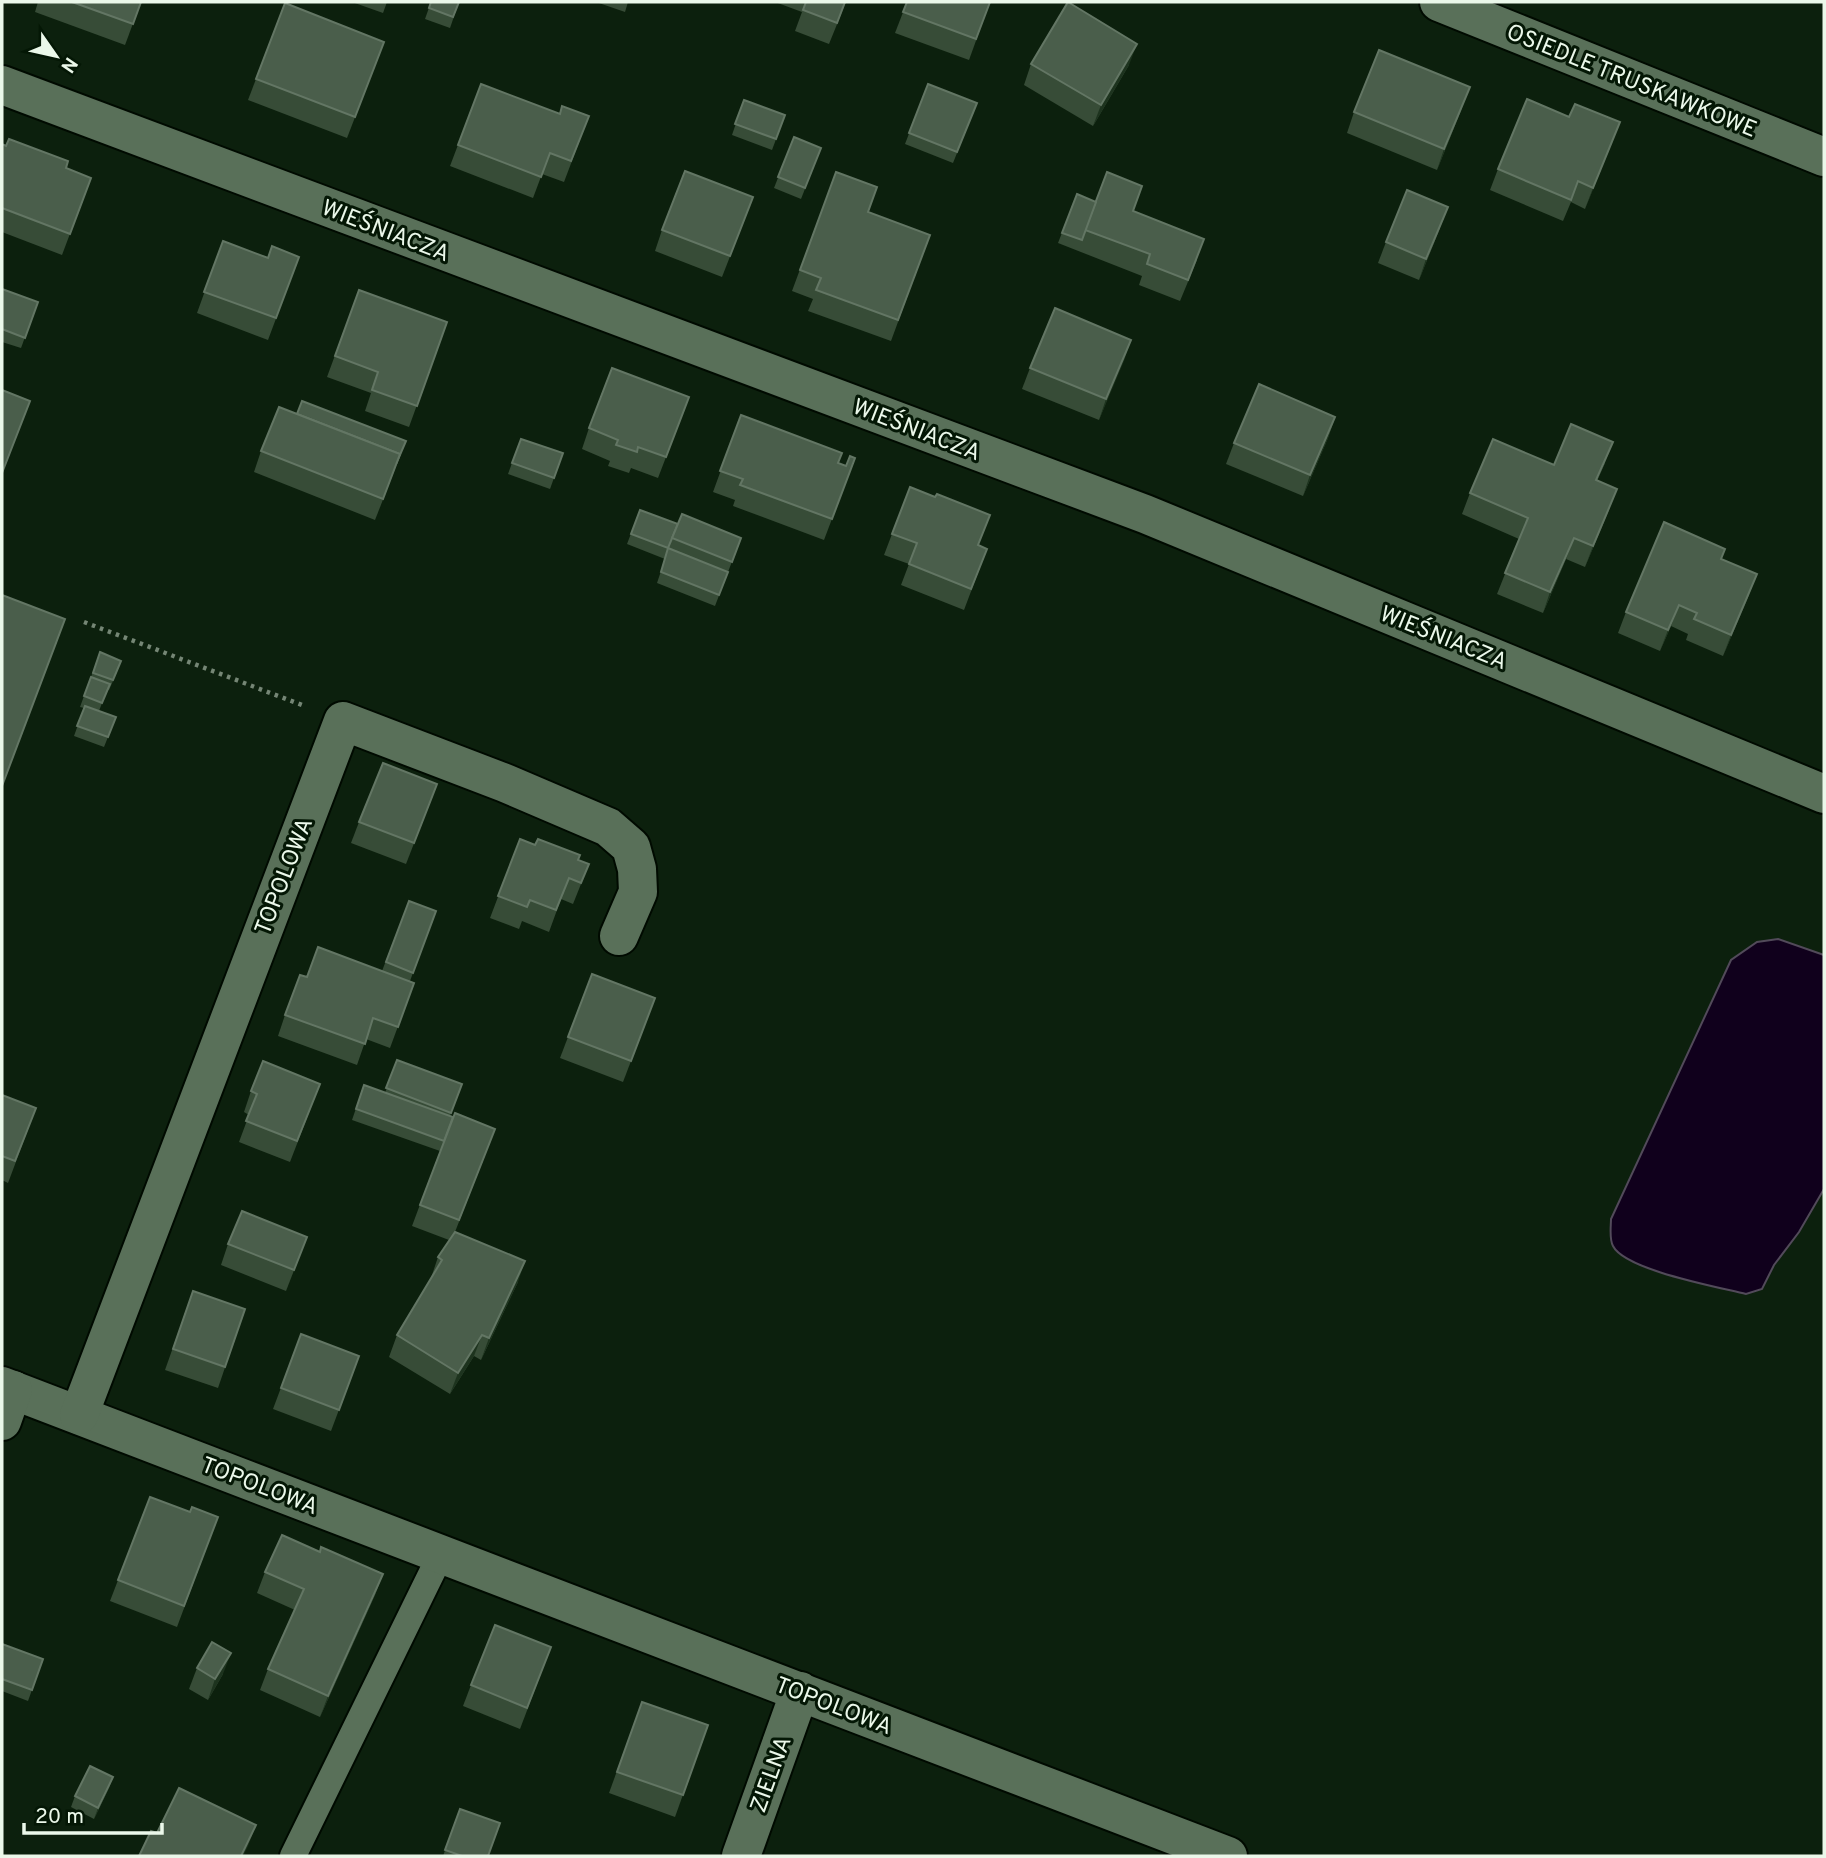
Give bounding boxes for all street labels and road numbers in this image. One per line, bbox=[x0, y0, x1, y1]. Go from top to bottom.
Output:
street label: OSIEDLE TRUSKAWKOWE bbox=[1502, 19, 1760, 146]
street label: WIEŚNIACZA bbox=[317, 193, 454, 270]
street label: WIEŚNIACZA bbox=[848, 392, 985, 469]
street label: WIEŚNIACZA bbox=[1375, 599, 1512, 678]
street label: TOPOLOWA bbox=[250, 814, 321, 940]
street label: TOPOLOWA bbox=[196, 1452, 322, 1523]
street label: TOPOLOWA bbox=[770, 1672, 896, 1743]
street label: ZIELNA bbox=[745, 1733, 800, 1817]

